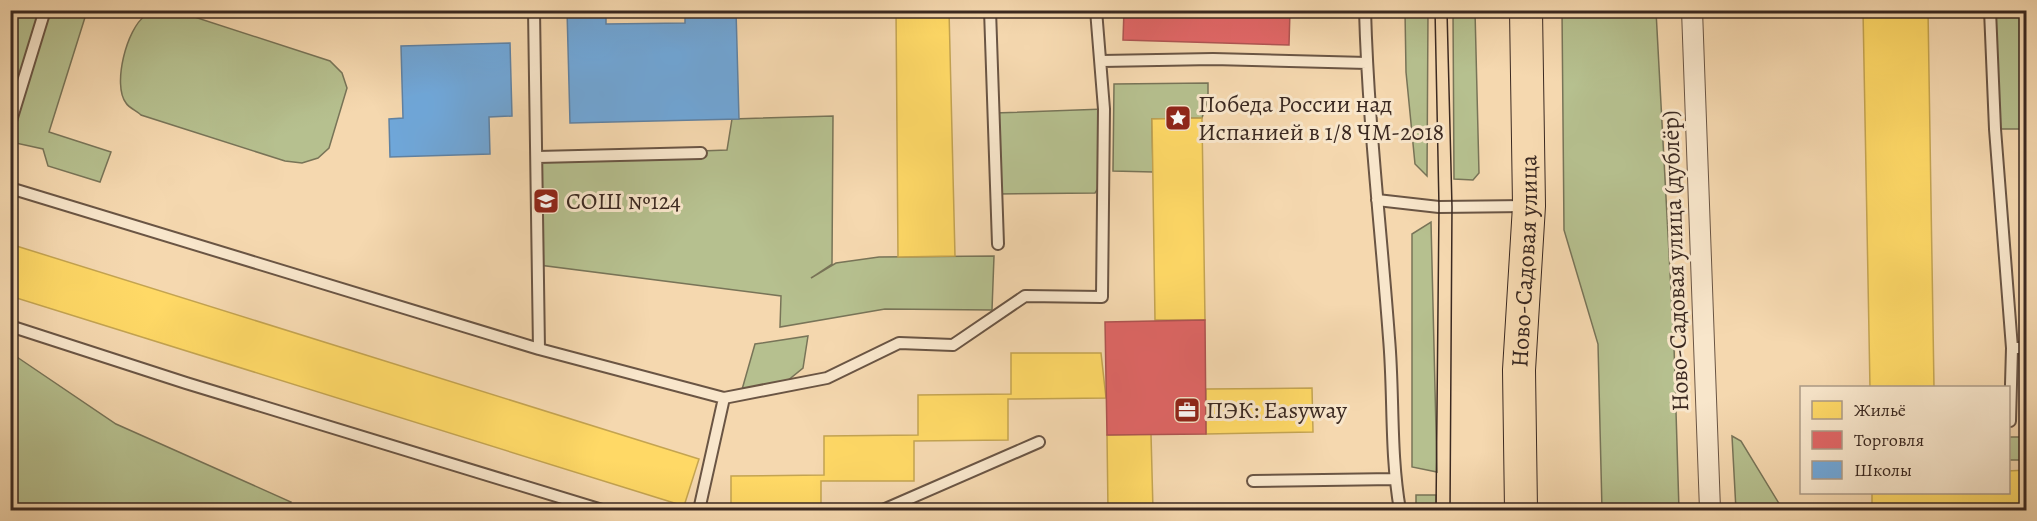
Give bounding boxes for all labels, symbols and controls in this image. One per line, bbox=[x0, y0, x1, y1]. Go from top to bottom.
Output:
place label: Победа России над Испанией в 1/8 ЧМ-2018 bbox=[1198, 88, 1444, 148]
place icon: Победа России над Испанией в 1/8 ЧМ-2018 bbox=[1163, 103, 1193, 133]
street label: Ново-Садовая улица (дублёр) bbox=[1654, 110, 1696, 412]
street label: Ново-Садовая улица bbox=[1503, 155, 1545, 368]
place label: СОШ №124 bbox=[566, 185, 681, 217]
school or university icon: СОШ №124 bbox=[531, 186, 561, 216]
legend bbox=[1800, 386, 2010, 494]
place label: ПЭК: Easyway bbox=[1206, 394, 1347, 426]
office icon: ПЭК: Easyway bbox=[1172, 395, 1202, 425]
text: Жильё bbox=[1854, 398, 1906, 422]
text: Торговля bbox=[1854, 428, 1924, 452]
text: Школы bbox=[1854, 458, 1912, 482]

